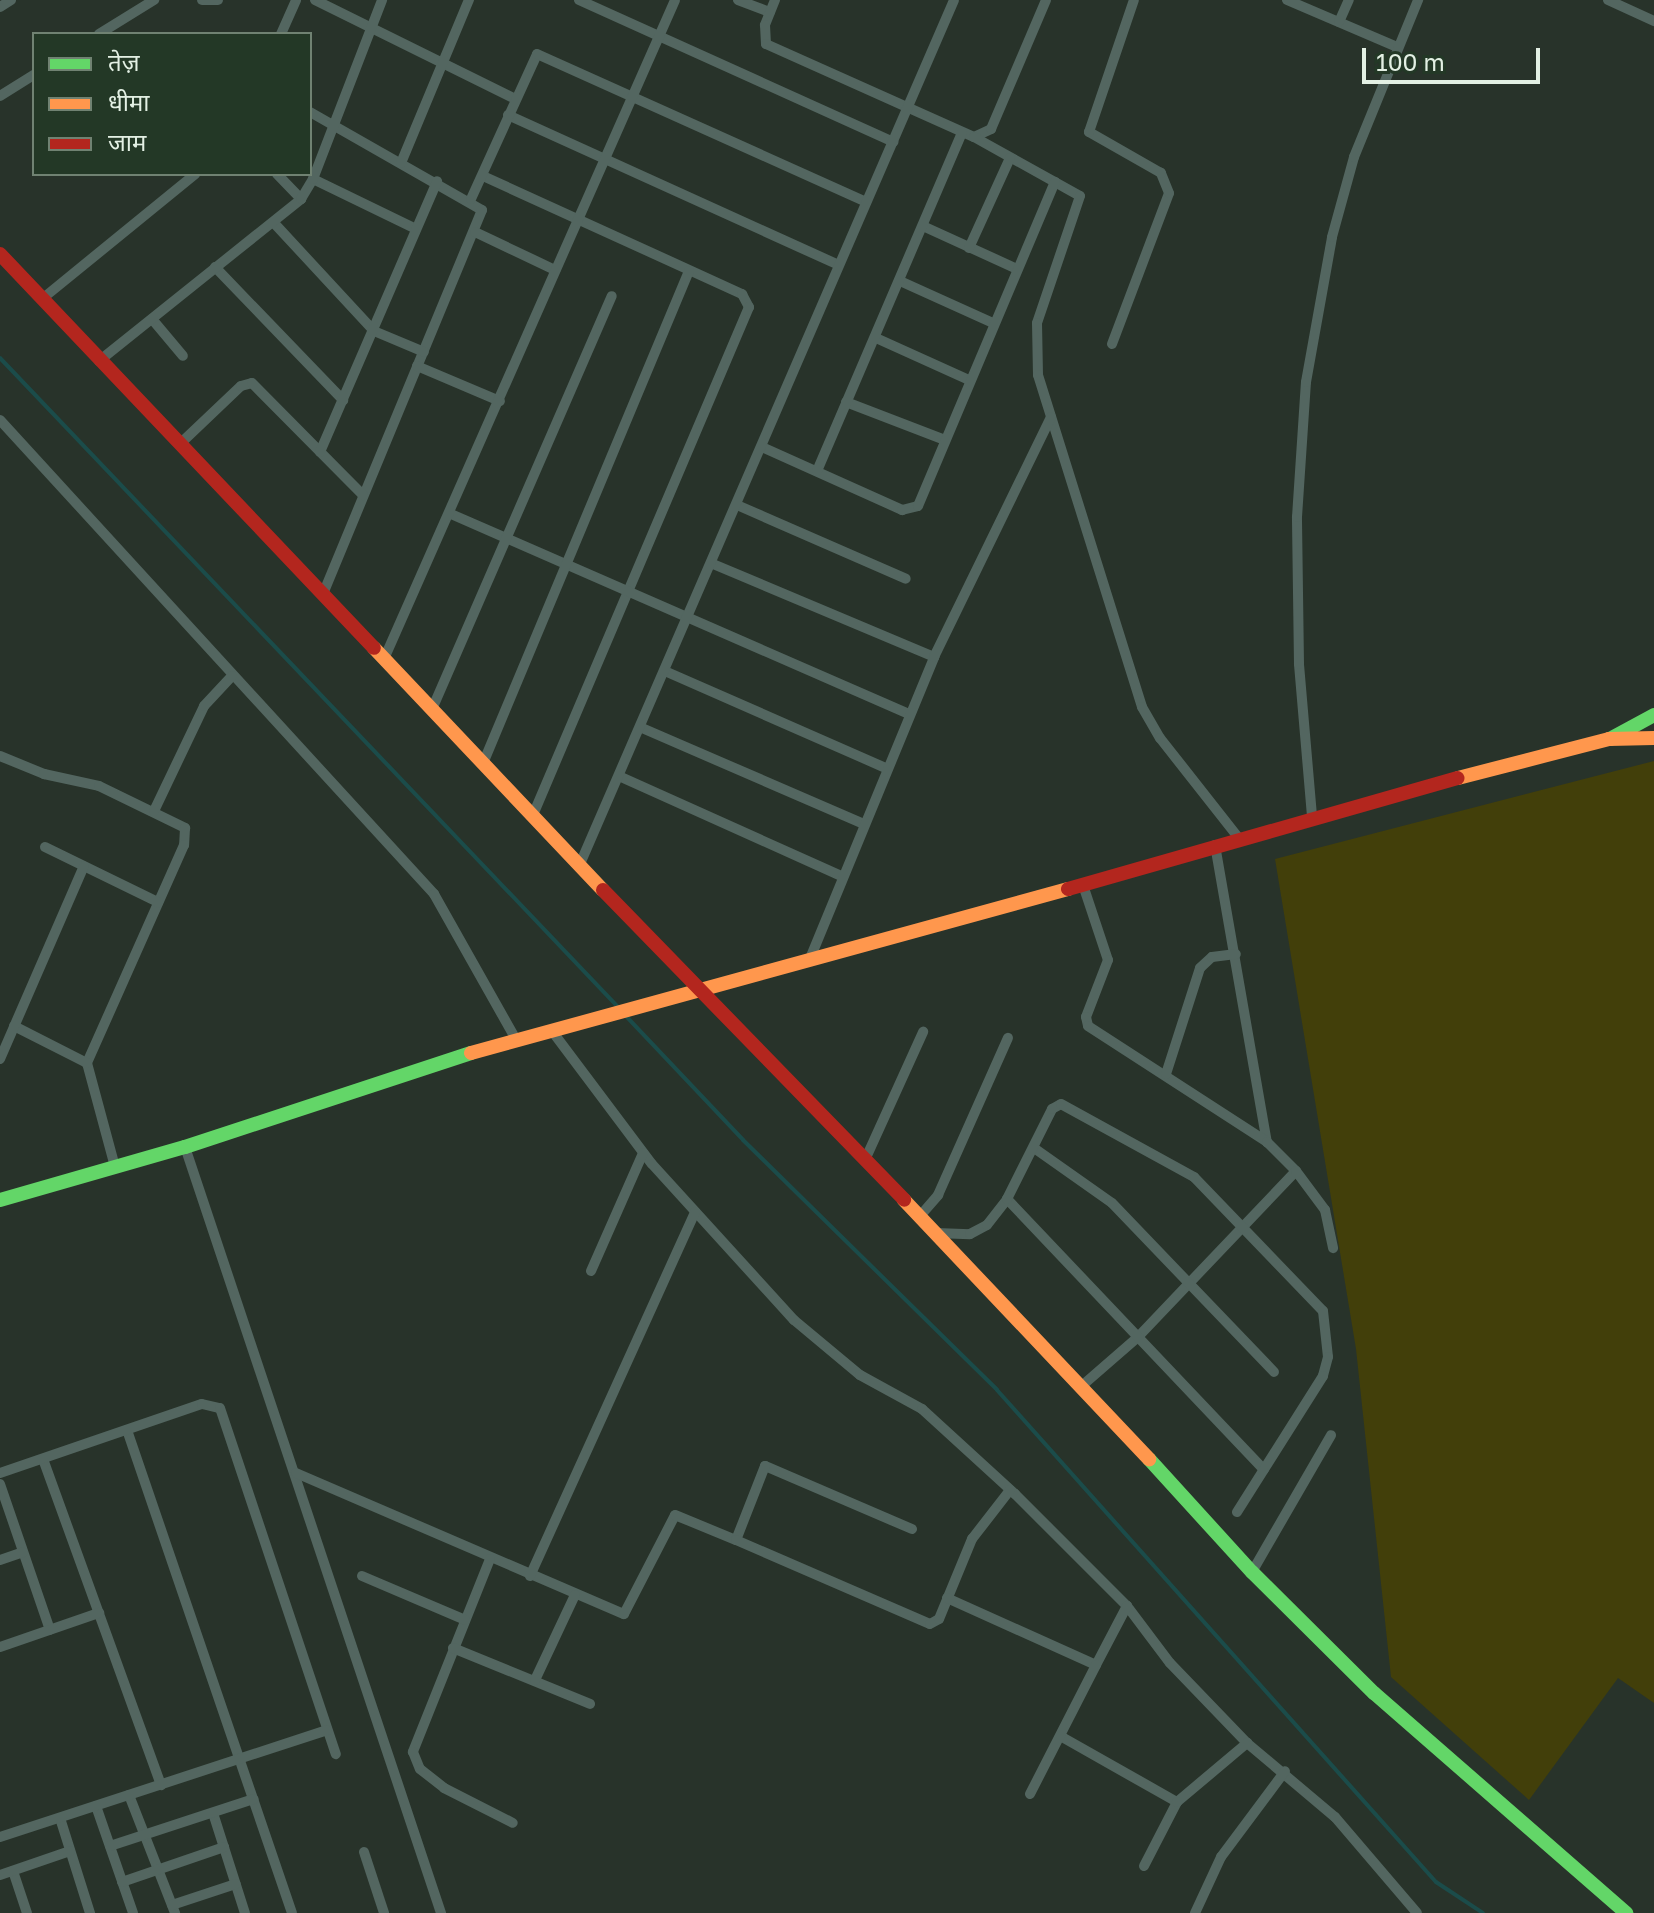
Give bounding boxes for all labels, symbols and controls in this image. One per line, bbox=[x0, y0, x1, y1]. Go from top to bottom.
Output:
legend bbox=[32, 32, 312, 176]
scale bar bbox=[1366, 32, 1544, 82]
text: तेज़ bbox=[108, 47, 140, 76]
text: 100 m bbox=[1376, 47, 1445, 76]
text: धीमा bbox=[108, 87, 150, 116]
text: जाम bbox=[108, 127, 146, 156]

